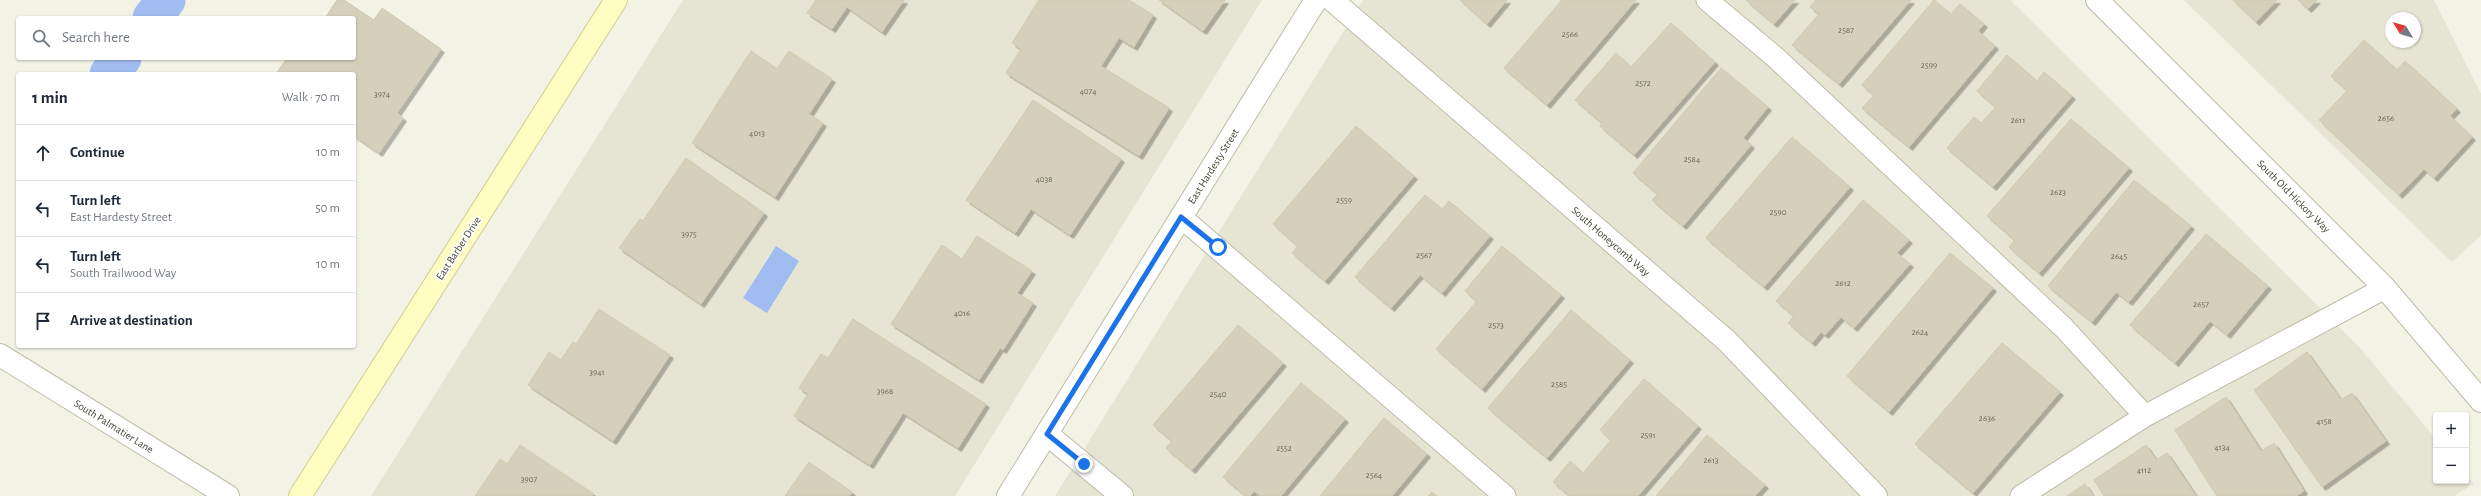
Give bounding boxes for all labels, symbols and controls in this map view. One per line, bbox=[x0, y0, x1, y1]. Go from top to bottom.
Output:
north arrow bbox=[2385, 12, 2421, 48]
search box bbox=[16, 16, 356, 60]
house number: 2587 bbox=[1838, 26, 1854, 35]
icon: search bbox=[30, 27, 52, 49]
text: Search here bbox=[62, 30, 130, 45]
house number: 2566 bbox=[1562, 30, 1578, 39]
house number: 2599 bbox=[1921, 61, 1937, 70]
house number: 2572 bbox=[1635, 79, 1651, 88]
house number: 4074 bbox=[1079, 87, 1097, 96]
text: 1 min bbox=[32, 89, 68, 106]
house number: 3974 bbox=[374, 90, 391, 99]
text: Walk · 70 m bbox=[282, 91, 340, 104]
house number: 2656 bbox=[2378, 114, 2394, 123]
house number: 2611 bbox=[2011, 116, 2025, 125]
street label: East Hardesty Street bbox=[1186, 126, 1241, 206]
house number: 4013 bbox=[749, 129, 765, 138]
icon: ahead bbox=[32, 142, 54, 164]
text: Continue bbox=[70, 145, 125, 160]
text: 10 m bbox=[316, 146, 340, 159]
house number: 2584 bbox=[1684, 155, 1701, 164]
street label: South Old Hickory Way bbox=[2255, 158, 2332, 235]
house number: 4038 bbox=[1035, 175, 1053, 184]
house number: 2623 bbox=[2050, 188, 2066, 197]
text: Turn left bbox=[70, 193, 121, 208]
house number: 2559 bbox=[1336, 196, 1352, 205]
icon: left bbox=[32, 198, 54, 220]
text: 50 m bbox=[315, 202, 340, 215]
street label: South Honeycomb Way bbox=[1569, 205, 1652, 278]
house number: 2590 bbox=[1770, 208, 1787, 217]
text: East Hardesty Street bbox=[70, 211, 172, 224]
street label: East Barber Drive bbox=[434, 215, 483, 282]
house number: 3975 bbox=[681, 230, 697, 239]
route start bbox=[1209, 238, 1227, 256]
text: Turn left bbox=[70, 249, 121, 264]
house number: 2567 bbox=[1416, 251, 1432, 260]
house number: 2645 bbox=[2111, 252, 2127, 261]
icon: left bbox=[32, 254, 54, 276]
text: 10 m bbox=[316, 258, 340, 271]
text: South Trailwood Way bbox=[70, 267, 176, 280]
house number: 2612 bbox=[1835, 279, 1851, 288]
house number: 2657 bbox=[2193, 300, 2209, 309]
house number: 4016 bbox=[954, 309, 970, 318]
icon: arrive bbox=[32, 310, 54, 332]
text: Arrive at destination bbox=[70, 313, 193, 328]
house number: 2573 bbox=[1488, 321, 1504, 330]
house number: 2624 bbox=[1912, 328, 1929, 337]
house number: 3941 bbox=[589, 368, 605, 377]
house number: 2585 bbox=[1551, 380, 1567, 389]
house number: 3968 bbox=[877, 387, 893, 396]
house number: 2540 bbox=[1210, 390, 1227, 399]
street label: South Palmatier Lane bbox=[72, 398, 155, 455]
map controls bbox=[2433, 412, 2469, 484]
button: + bbox=[2433, 412, 2469, 448]
house number: 2636 bbox=[1979, 414, 1995, 423]
house number: 4158 bbox=[2316, 417, 2332, 426]
house number: 2591 bbox=[1640, 431, 1656, 440]
house number: 4134 bbox=[2214, 443, 2230, 452]
house number: 2552 bbox=[1276, 444, 1292, 453]
button: − bbox=[2433, 448, 2469, 484]
route end bbox=[1075, 455, 1093, 473]
house number: 2613 bbox=[1703, 456, 1719, 465]
house number: 4112 bbox=[2137, 466, 2151, 475]
house number: 2564 bbox=[1366, 471, 1383, 480]
house number: 3907 bbox=[521, 475, 537, 484]

